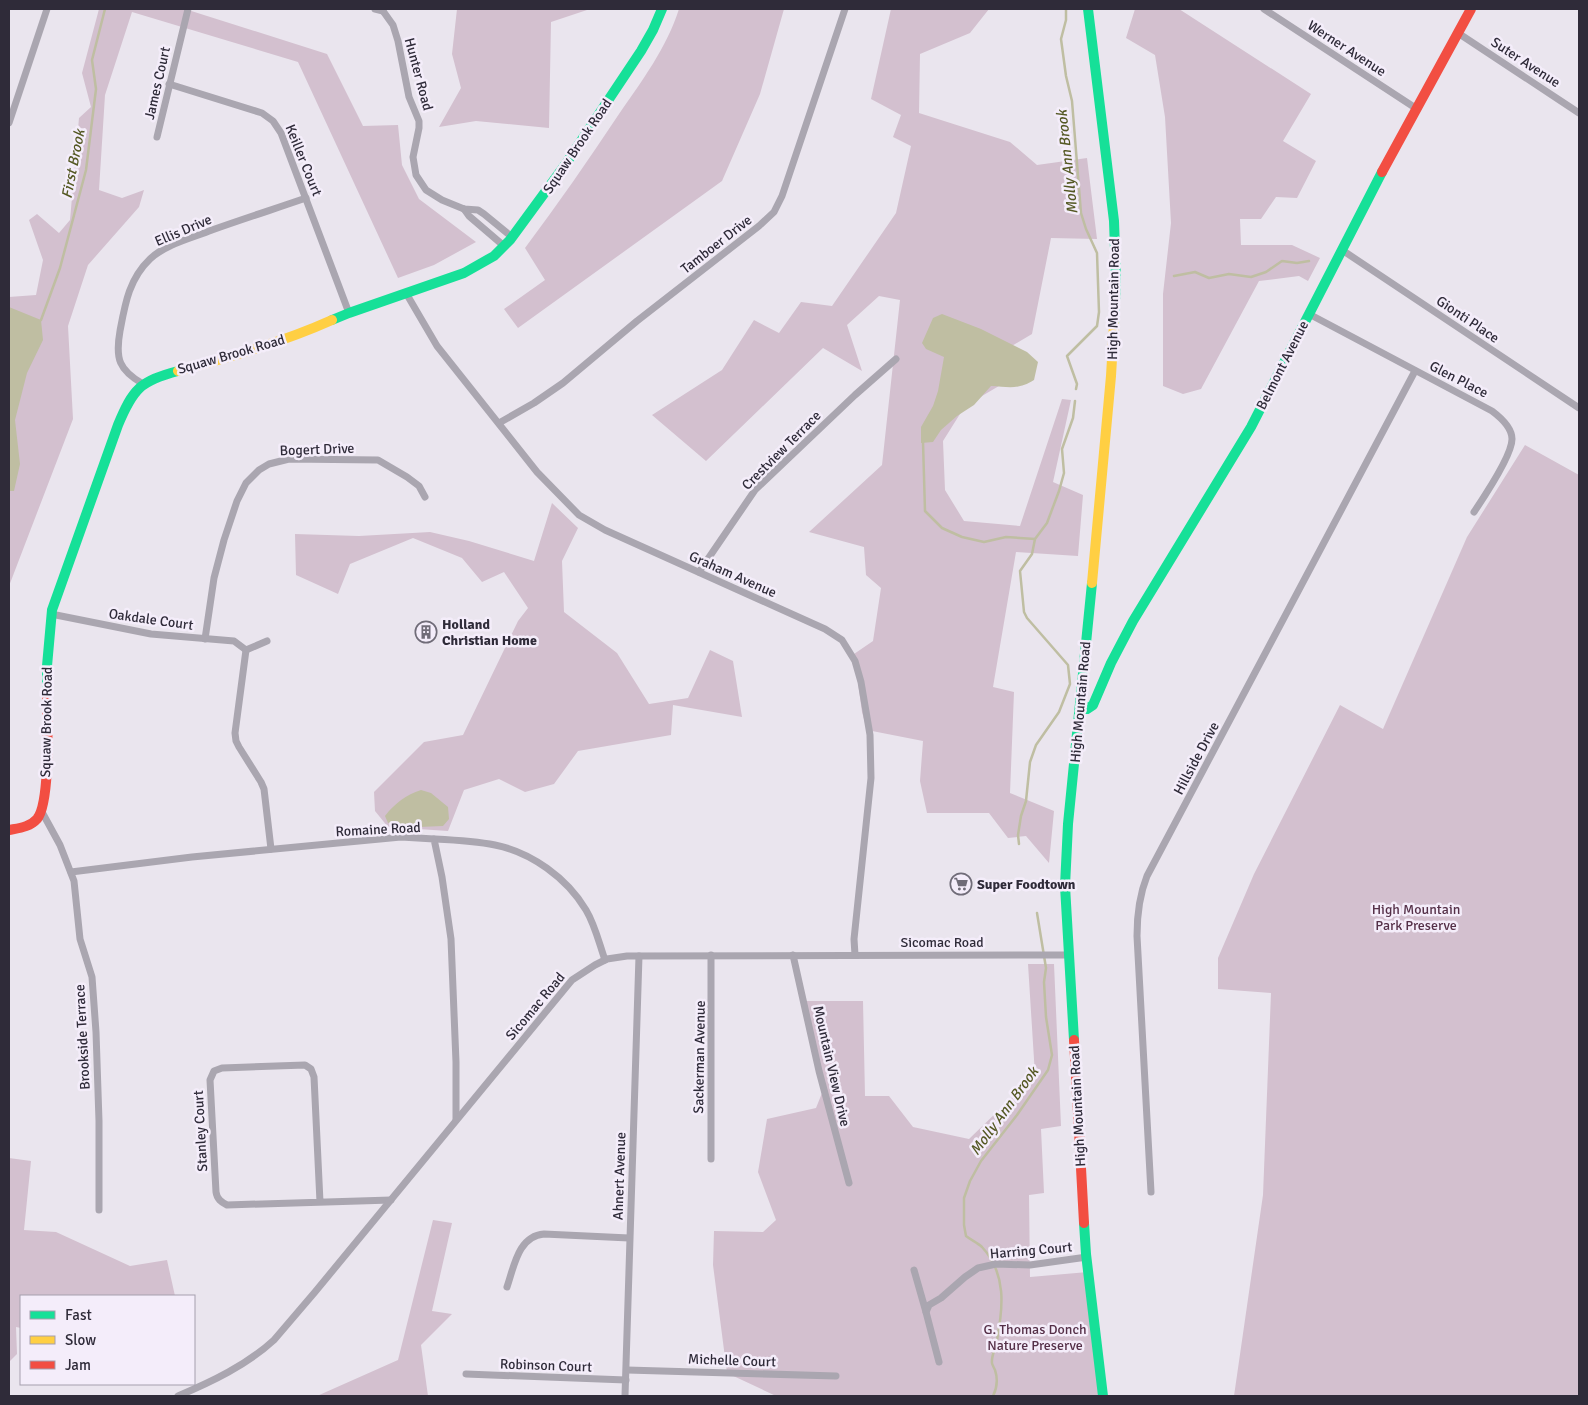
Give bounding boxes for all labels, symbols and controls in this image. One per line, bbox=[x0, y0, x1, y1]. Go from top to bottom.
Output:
street label: Werner Avenue bbox=[1304, 17, 1389, 80]
street label: Suter Avenue bbox=[1488, 34, 1564, 91]
street label: Hunter Road bbox=[401, 36, 436, 112]
street label: James Court bbox=[141, 45, 174, 121]
street label: Squaw Brook Road bbox=[539, 96, 615, 197]
water label: Molly Ann Brook bbox=[1052, 108, 1081, 215]
street label: Keiller Court bbox=[281, 122, 326, 199]
water label: First Brook bbox=[58, 127, 89, 200]
street label: Ellis Drive bbox=[152, 211, 214, 250]
street label: Tamboer Drive bbox=[677, 211, 755, 277]
street label: High Mountain Road bbox=[1104, 238, 1123, 360]
street label: Gionti Place bbox=[1433, 292, 1502, 347]
street label: Belmont Avenue bbox=[1253, 318, 1312, 412]
street label: Squaw Brook Road bbox=[176, 331, 287, 378]
street label: Glen Place bbox=[1427, 357, 1491, 401]
street label: Crestview Terrace bbox=[738, 407, 825, 494]
street label: Bogert Drive bbox=[279, 440, 355, 459]
street label: Graham Avenue bbox=[686, 548, 779, 601]
street label: Oakdale Court bbox=[108, 605, 194, 634]
place label: Holland Christian Home bbox=[442, 616, 537, 649]
building icon: Holland Christian Home bbox=[414, 620, 438, 644]
street label: High Mountain Road bbox=[1067, 641, 1094, 763]
street label: Squaw Brook Road bbox=[37, 666, 56, 778]
street label: Hillside Drive bbox=[1170, 719, 1223, 798]
street label: Romaine Road bbox=[335, 819, 421, 840]
supermarket icon: Super Foodtown bbox=[949, 872, 973, 896]
place label: Super Foodtown bbox=[977, 876, 1076, 893]
park label: High Mountain Park Preserve bbox=[1372, 901, 1460, 934]
street label: Sicomac Road bbox=[900, 934, 984, 951]
street label: Sicomac Road bbox=[502, 969, 569, 1044]
street label: Brookside Terrace bbox=[71, 984, 94, 1090]
street label: Sackerman Avenue bbox=[690, 1000, 709, 1114]
street label: Mountain View Drive bbox=[809, 1004, 854, 1128]
street label: High Mountain Road bbox=[1066, 1045, 1089, 1167]
water label: Molly Ann Brook bbox=[966, 1062, 1043, 1159]
street label: Stanley Court bbox=[190, 1090, 211, 1172]
street label: Ahnert Avenue bbox=[609, 1132, 630, 1220]
street label: Harring Court bbox=[989, 1238, 1073, 1263]
legend bbox=[20, 1295, 195, 1385]
text: Fast bbox=[65, 1306, 92, 1324]
park label: G. Thomas Donch Nature Preserve bbox=[983, 1321, 1087, 1354]
text: Slow bbox=[65, 1331, 96, 1349]
street label: Michelle Court bbox=[688, 1350, 776, 1371]
street label: Robinson Court bbox=[500, 1355, 592, 1376]
text: Jam bbox=[65, 1356, 91, 1374]

